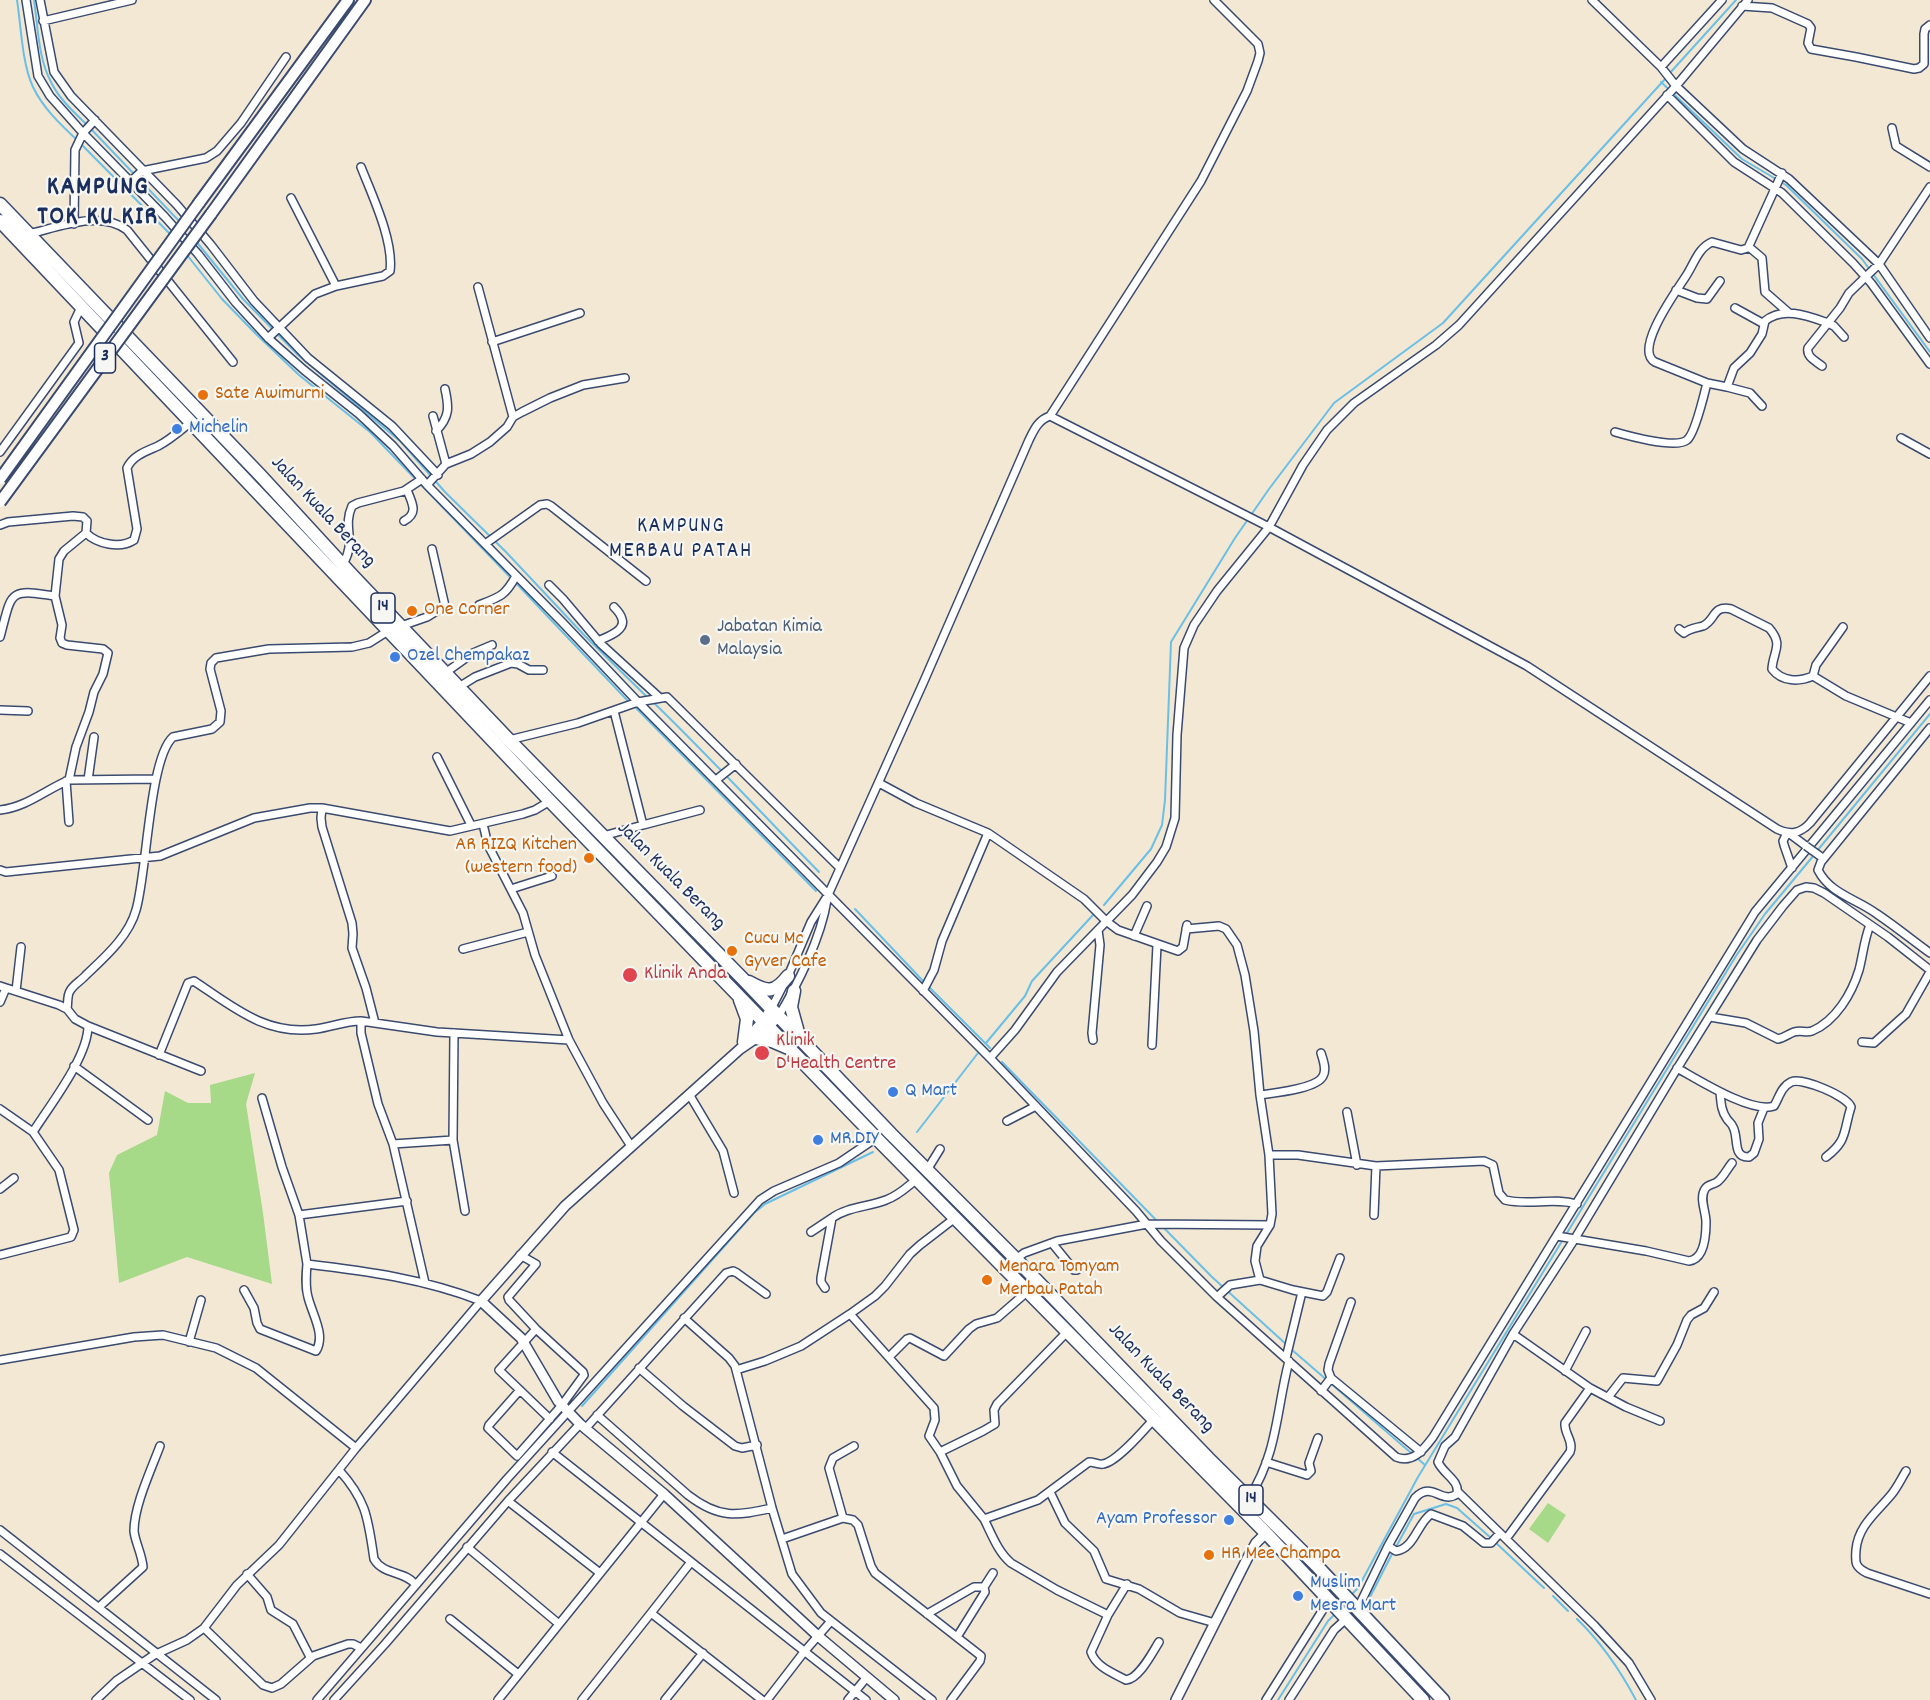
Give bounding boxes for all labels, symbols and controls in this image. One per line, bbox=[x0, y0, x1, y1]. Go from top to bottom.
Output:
district label: KAMPUNG TOK KU KIR bbox=[37, 173, 159, 234]
road number: 3 bbox=[94, 343, 116, 373]
place label: Sate Awimurni bbox=[215, 383, 324, 407]
marker: Sate Awimurni bbox=[196, 388, 210, 402]
place label: Michelin bbox=[189, 417, 248, 441]
marker: Michelin bbox=[170, 422, 184, 436]
street label: Jalan Kuala Berang bbox=[264, 452, 380, 574]
district label: KAMPUNG MERBAU PATAH bbox=[609, 515, 753, 566]
road number: 14 bbox=[371, 593, 395, 623]
place label: One Corner bbox=[424, 599, 510, 623]
marker: One Corner bbox=[405, 604, 419, 618]
place label: Jabatan Kimia Malaysia bbox=[717, 616, 822, 663]
marker: Jabatan Kimia Malaysia bbox=[698, 633, 712, 647]
place label: Ozel Chempakaz bbox=[407, 645, 530, 669]
marker: Ozel Chempakaz bbox=[388, 650, 402, 664]
street label: Jalan Kuala Berang bbox=[611, 818, 729, 936]
place label: AR RIZQ Kitchen (western food) bbox=[455, 834, 577, 881]
marker: AR RIZQ Kitchen (western food) bbox=[582, 851, 596, 865]
place label: Cucu Mc Gyver Cafe bbox=[744, 928, 826, 975]
marker: Cucu Mc Gyver Cafe bbox=[725, 944, 739, 958]
place label: Klinik Anda bbox=[644, 963, 726, 987]
marker: Klinik Anda bbox=[621, 966, 639, 984]
place label: Klinik D'Health Centre bbox=[776, 1030, 896, 1077]
marker: Klinik D'Health Centre bbox=[753, 1044, 771, 1062]
place label: Q Mart bbox=[905, 1080, 957, 1104]
marker: Q Mart bbox=[886, 1085, 900, 1099]
place label: MR.DIY bbox=[830, 1128, 879, 1152]
marker: MR.DIY bbox=[811, 1133, 825, 1147]
place label: Menara Tomyam Merbau Patah bbox=[999, 1256, 1120, 1303]
marker: Menara Tomyam Merbau Patah bbox=[980, 1273, 994, 1287]
street label: Jalan Kuala Berang bbox=[1101, 1319, 1219, 1439]
road number: 14 bbox=[1239, 1485, 1263, 1515]
place label: Ayam Professor bbox=[1096, 1508, 1217, 1532]
marker: Ayam Professor bbox=[1222, 1513, 1236, 1527]
place label: HR Mee Champa bbox=[1221, 1543, 1340, 1567]
marker: HR Mee Champa bbox=[1202, 1548, 1216, 1562]
place label: Muslim Mesra Mart bbox=[1310, 1572, 1396, 1619]
marker: Muslim Mesra Mart bbox=[1291, 1589, 1305, 1603]

